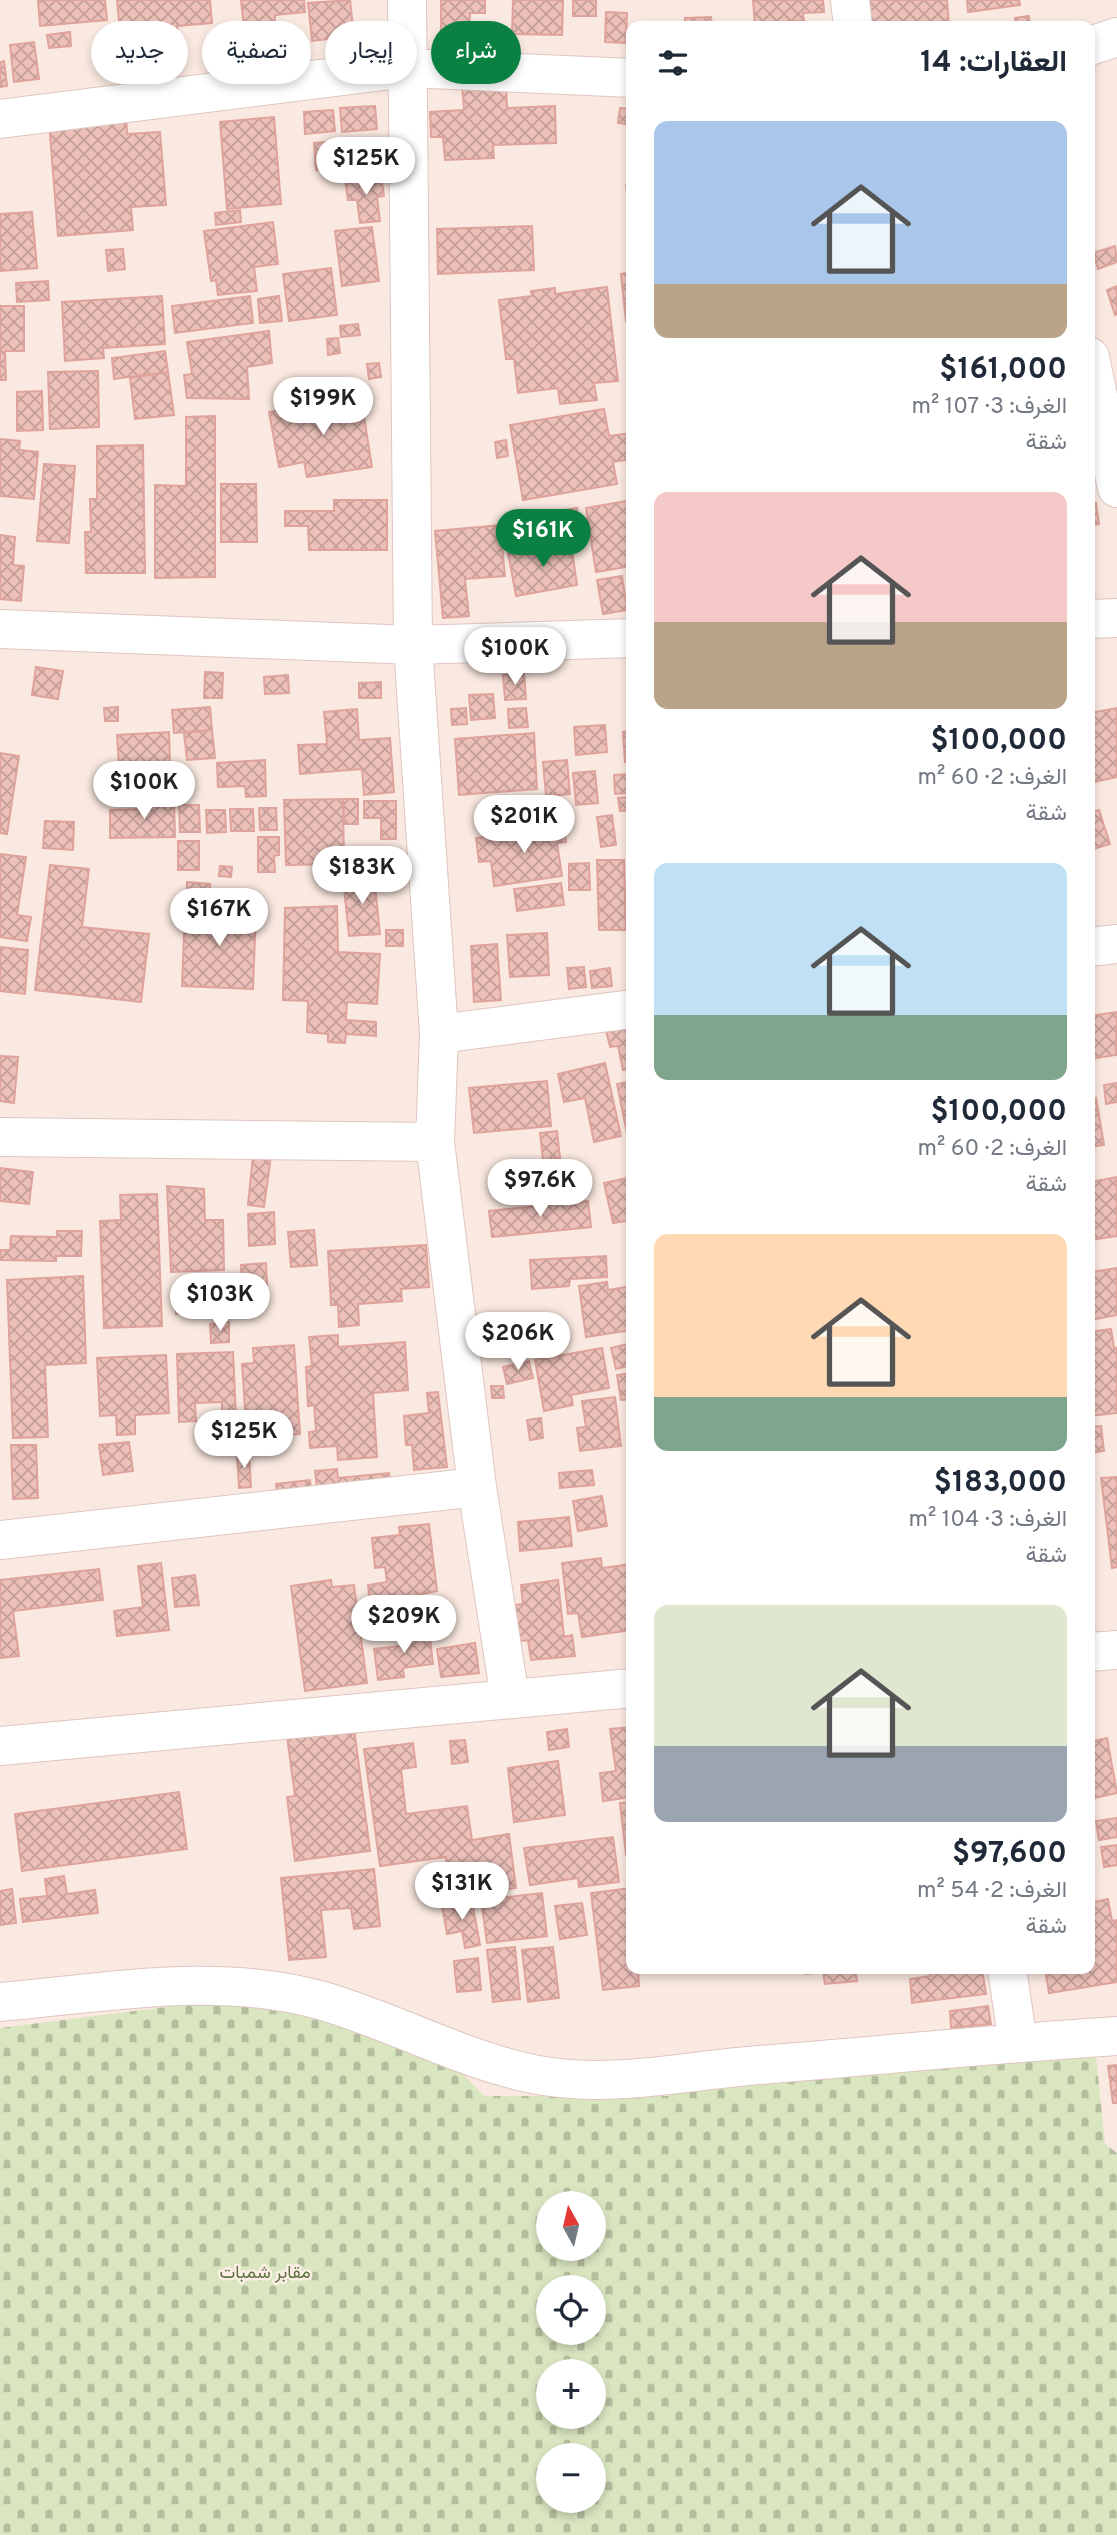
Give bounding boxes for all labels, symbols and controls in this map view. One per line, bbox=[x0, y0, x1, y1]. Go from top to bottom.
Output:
chip: جديد bbox=[91, 21, 188, 84]
chip: تصفية bbox=[202, 21, 311, 84]
chip: إيجار bbox=[325, 21, 417, 84]
chip: شراء bbox=[431, 21, 521, 84]
icon: filters bbox=[654, 44, 692, 82]
text: العقارات: 14 bbox=[920, 45, 1067, 82]
pin: $125K bbox=[317, 138, 415, 197]
text: $125K bbox=[332, 145, 400, 174]
icon: home bbox=[798, 166, 924, 292]
text: $161,000 bbox=[939, 352, 1067, 389]
pin: $199K bbox=[274, 378, 372, 437]
text: $199K bbox=[289, 385, 357, 414]
text: الغرف: 3 · 107 m² bbox=[911, 393, 1067, 422]
text: شقة bbox=[1025, 429, 1067, 458]
pin: $161K bbox=[494, 510, 592, 569]
text: $161K bbox=[512, 517, 574, 546]
icon: home bbox=[798, 537, 924, 663]
pin: $100K bbox=[466, 628, 564, 687]
text: $100K bbox=[480, 635, 550, 664]
text: $100,000 bbox=[930, 723, 1067, 760]
pin: $100K bbox=[95, 762, 193, 821]
text: الغرف: 2 · 60 m² bbox=[917, 764, 1067, 793]
text: $100K bbox=[109, 769, 179, 798]
pin: $201K bbox=[475, 796, 573, 855]
text: شقة bbox=[1025, 800, 1067, 829]
text: $201K bbox=[490, 803, 558, 832]
pin: $183K bbox=[313, 846, 411, 906]
text: $183K bbox=[328, 854, 396, 883]
pin: $167K bbox=[170, 888, 268, 948]
text: $167K bbox=[186, 896, 252, 925]
icon: home bbox=[798, 908, 924, 1034]
text: $100,000 bbox=[930, 1094, 1067, 1131]
text: الغرف: 2 · 60 m² bbox=[917, 1135, 1067, 1164]
pin: $97.6K bbox=[483, 1160, 597, 1219]
text: $97.6K bbox=[503, 1167, 577, 1196]
text: شقة bbox=[1025, 1171, 1067, 1200]
pin: $103K bbox=[171, 1274, 269, 1333]
icon: home bbox=[798, 1279, 924, 1405]
text: $103K bbox=[186, 1281, 254, 1310]
pin: $206K bbox=[469, 1312, 567, 1372]
text: $206K bbox=[481, 1320, 555, 1349]
pin: $125K bbox=[195, 1410, 293, 1470]
text: $125K bbox=[210, 1418, 278, 1447]
text: $183,000 bbox=[934, 1465, 1067, 1502]
text: الغرف: 3 · 104 m² bbox=[909, 1506, 1067, 1535]
text: شقة bbox=[1025, 1542, 1067, 1571]
pin: $209K bbox=[355, 1596, 453, 1655]
text: $209K bbox=[367, 1603, 441, 1632]
icon: home bbox=[798, 1650, 924, 1776]
text: $97,600 bbox=[952, 1836, 1067, 1873]
pin: $131K bbox=[413, 1862, 511, 1922]
text: $131K bbox=[431, 1870, 493, 1899]
text: الغرف: 2 · 54 m² bbox=[917, 1877, 1067, 1906]
text: شقة bbox=[1025, 1913, 1067, 1942]
north arrow bbox=[536, 2191, 606, 2261]
map controls bbox=[536, 2191, 606, 2513]
park label: مقابر شمبات bbox=[220, 2262, 310, 2285]
button: locate bbox=[536, 2275, 606, 2345]
button: + bbox=[536, 2359, 606, 2429]
button: − bbox=[536, 2443, 606, 2513]

